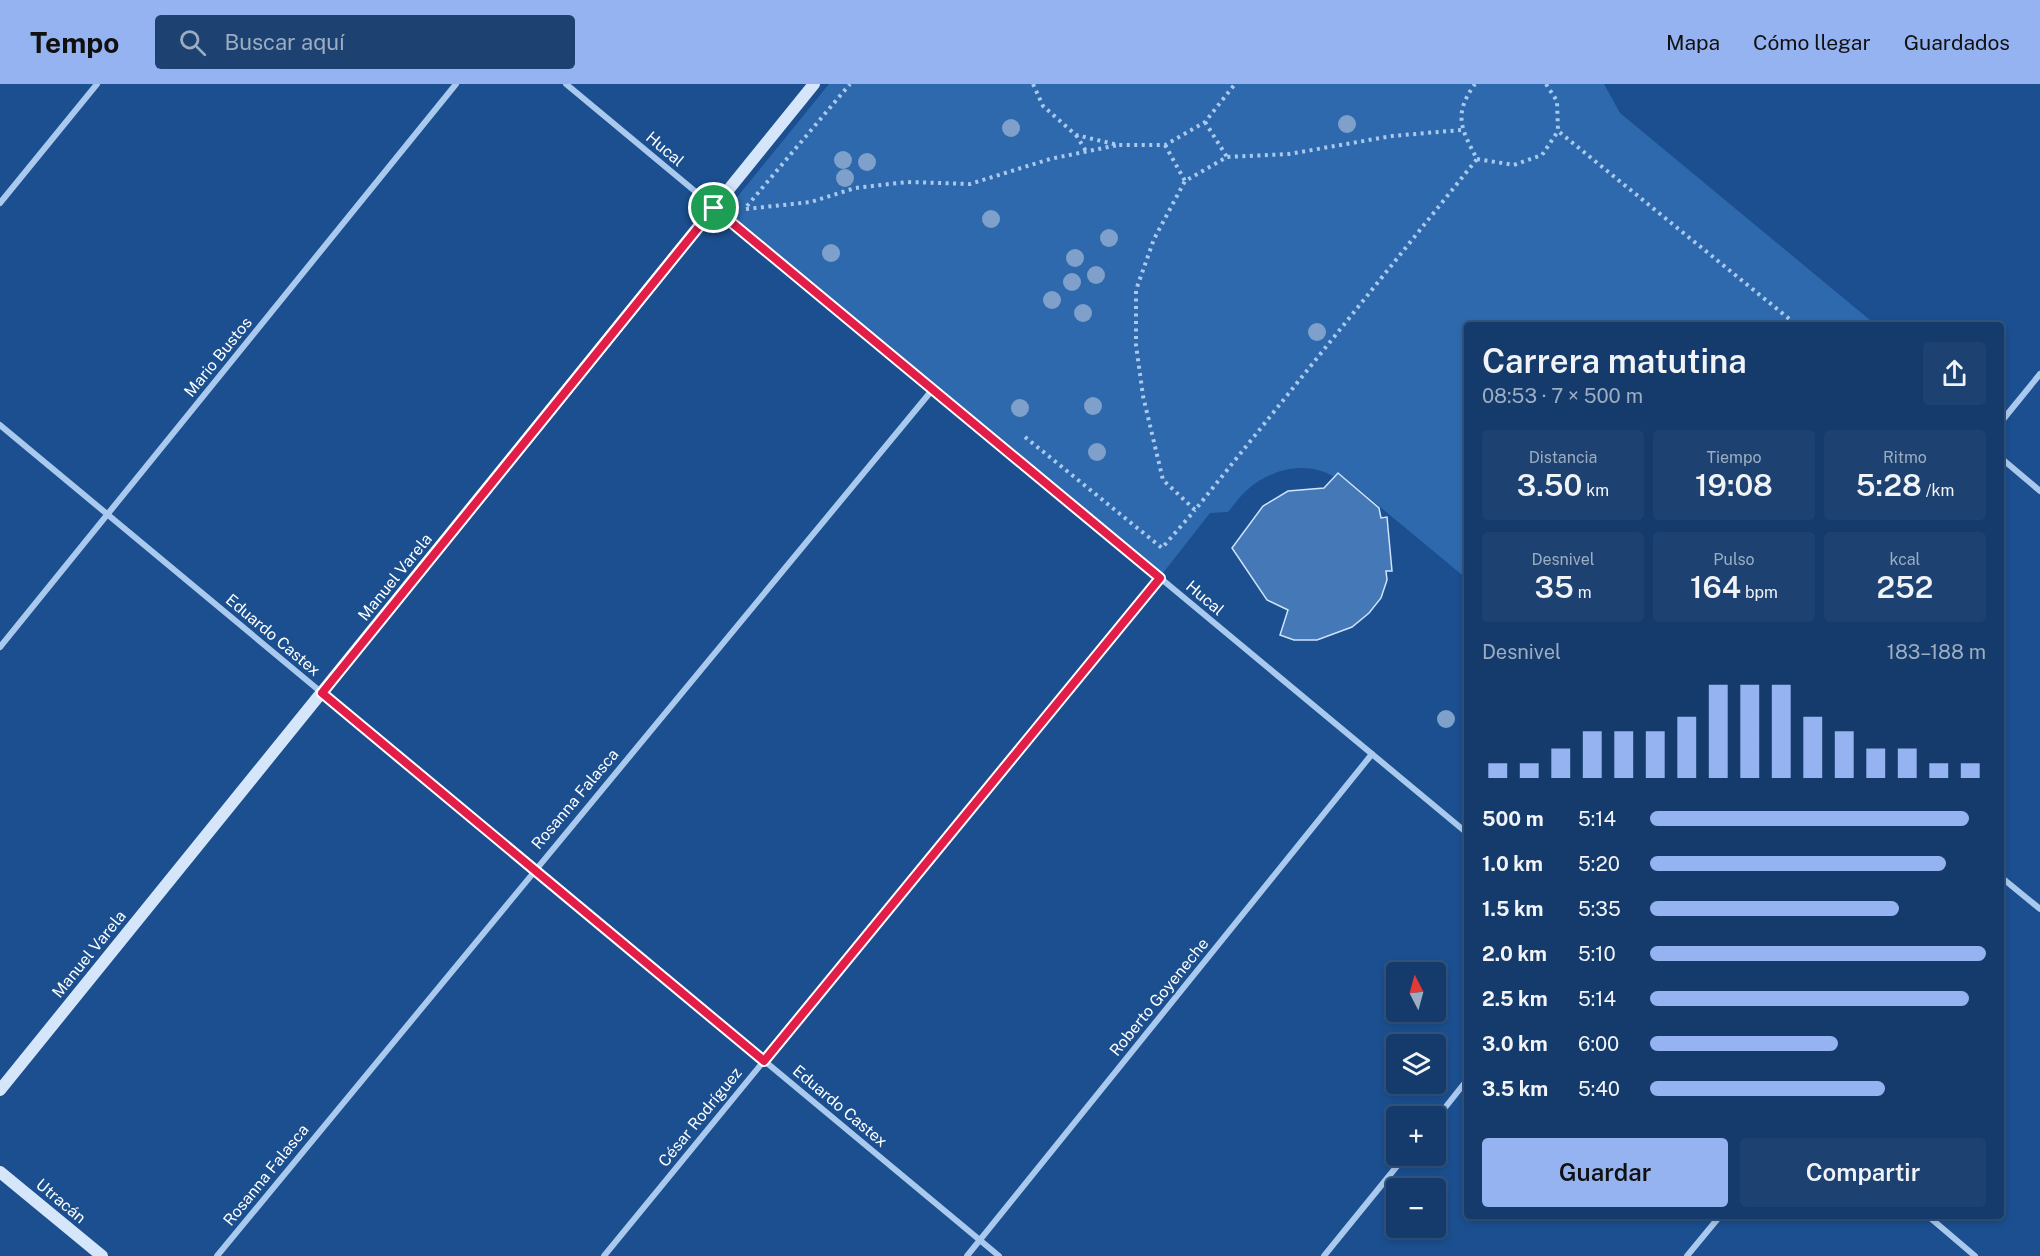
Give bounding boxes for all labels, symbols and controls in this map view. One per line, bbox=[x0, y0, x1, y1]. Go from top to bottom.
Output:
search box bbox=[155, 15, 575, 69]
text: Tempo bbox=[30, 26, 119, 59]
icon: search bbox=[176, 26, 209, 59]
text: Buscar aquí bbox=[224, 29, 345, 55]
text: Mapa bbox=[1666, 30, 1720, 55]
text: Cómo llegar bbox=[1753, 30, 1871, 55]
text: Guardados bbox=[1904, 30, 2010, 55]
street label: Hucal bbox=[642, 128, 688, 170]
pin bbox=[688, 182, 739, 233]
icon: arrive bbox=[697, 191, 730, 224]
street label: Mario Bustos bbox=[180, 313, 256, 401]
text: Carrera matutina bbox=[1482, 342, 1747, 380]
button: share bbox=[1923, 342, 1986, 405]
text: 08:53 · 7 × 500 m bbox=[1482, 384, 1643, 408]
text: Distancia bbox=[1529, 448, 1597, 467]
text: Tiempo bbox=[1707, 448, 1761, 467]
text: Ritmo bbox=[1883, 448, 1927, 467]
text: 3.50 bbox=[1517, 467, 1582, 503]
text: 19:08 bbox=[1695, 467, 1773, 503]
text: 5:28 bbox=[1856, 467, 1922, 503]
text: km bbox=[1582, 481, 1609, 500]
text: /km bbox=[1922, 481, 1954, 500]
street label: Manuel Varela bbox=[354, 530, 436, 624]
text: Desnivel bbox=[1531, 550, 1595, 569]
text: Pulso bbox=[1713, 550, 1755, 569]
text: kcal bbox=[1890, 550, 1920, 569]
text: 35 bbox=[1535, 569, 1574, 605]
text: 164 bbox=[1690, 569, 1741, 605]
text: 252 bbox=[1877, 569, 1933, 605]
street label: Hucal bbox=[1182, 577, 1228, 619]
text: m bbox=[1574, 583, 1591, 602]
text: bpm bbox=[1741, 583, 1778, 602]
street label: Eduardo Castex bbox=[222, 590, 324, 680]
text: Desnivel bbox=[1482, 640, 1561, 664]
text: 183–188 m bbox=[1887, 640, 1986, 664]
street label: Rosanna Falasca bbox=[528, 745, 622, 853]
text: 500 m bbox=[1482, 807, 1544, 831]
text: 5:14 bbox=[1578, 807, 1616, 831]
text: 1.0 km bbox=[1482, 852, 1543, 876]
text: 5:20 bbox=[1578, 852, 1620, 876]
text: 1.5 km bbox=[1482, 897, 1543, 921]
text: 5:35 bbox=[1578, 897, 1621, 921]
street label: Manuel Varela bbox=[48, 907, 130, 1001]
street label: Roberto Goyeneche bbox=[1106, 934, 1212, 1060]
text: 2.0 km bbox=[1482, 942, 1547, 966]
text: 5:10 bbox=[1578, 942, 1616, 966]
north arrow bbox=[1386, 962, 1446, 1022]
map controls bbox=[1386, 962, 1446, 1238]
text: 2.5 km bbox=[1482, 987, 1548, 1011]
text: 5:14 bbox=[1578, 987, 1616, 1011]
text: 3.0 km bbox=[1482, 1032, 1548, 1056]
text: 6:00 bbox=[1578, 1032, 1619, 1056]
button: layers bbox=[1386, 1034, 1446, 1094]
street label: Eduardo Castex bbox=[789, 1061, 891, 1151]
street label: César Rodríguez bbox=[654, 1063, 746, 1170]
text: 3.5 km bbox=[1482, 1077, 1548, 1101]
text: 5:40 bbox=[1578, 1077, 1620, 1101]
button: + bbox=[1386, 1106, 1446, 1166]
street label: Rosanna Falasca bbox=[219, 1120, 313, 1230]
button: Guardar bbox=[1482, 1138, 1728, 1207]
button: Compartir bbox=[1740, 1138, 1986, 1207]
street label: Utracán bbox=[32, 1175, 90, 1227]
button: − bbox=[1386, 1178, 1446, 1238]

